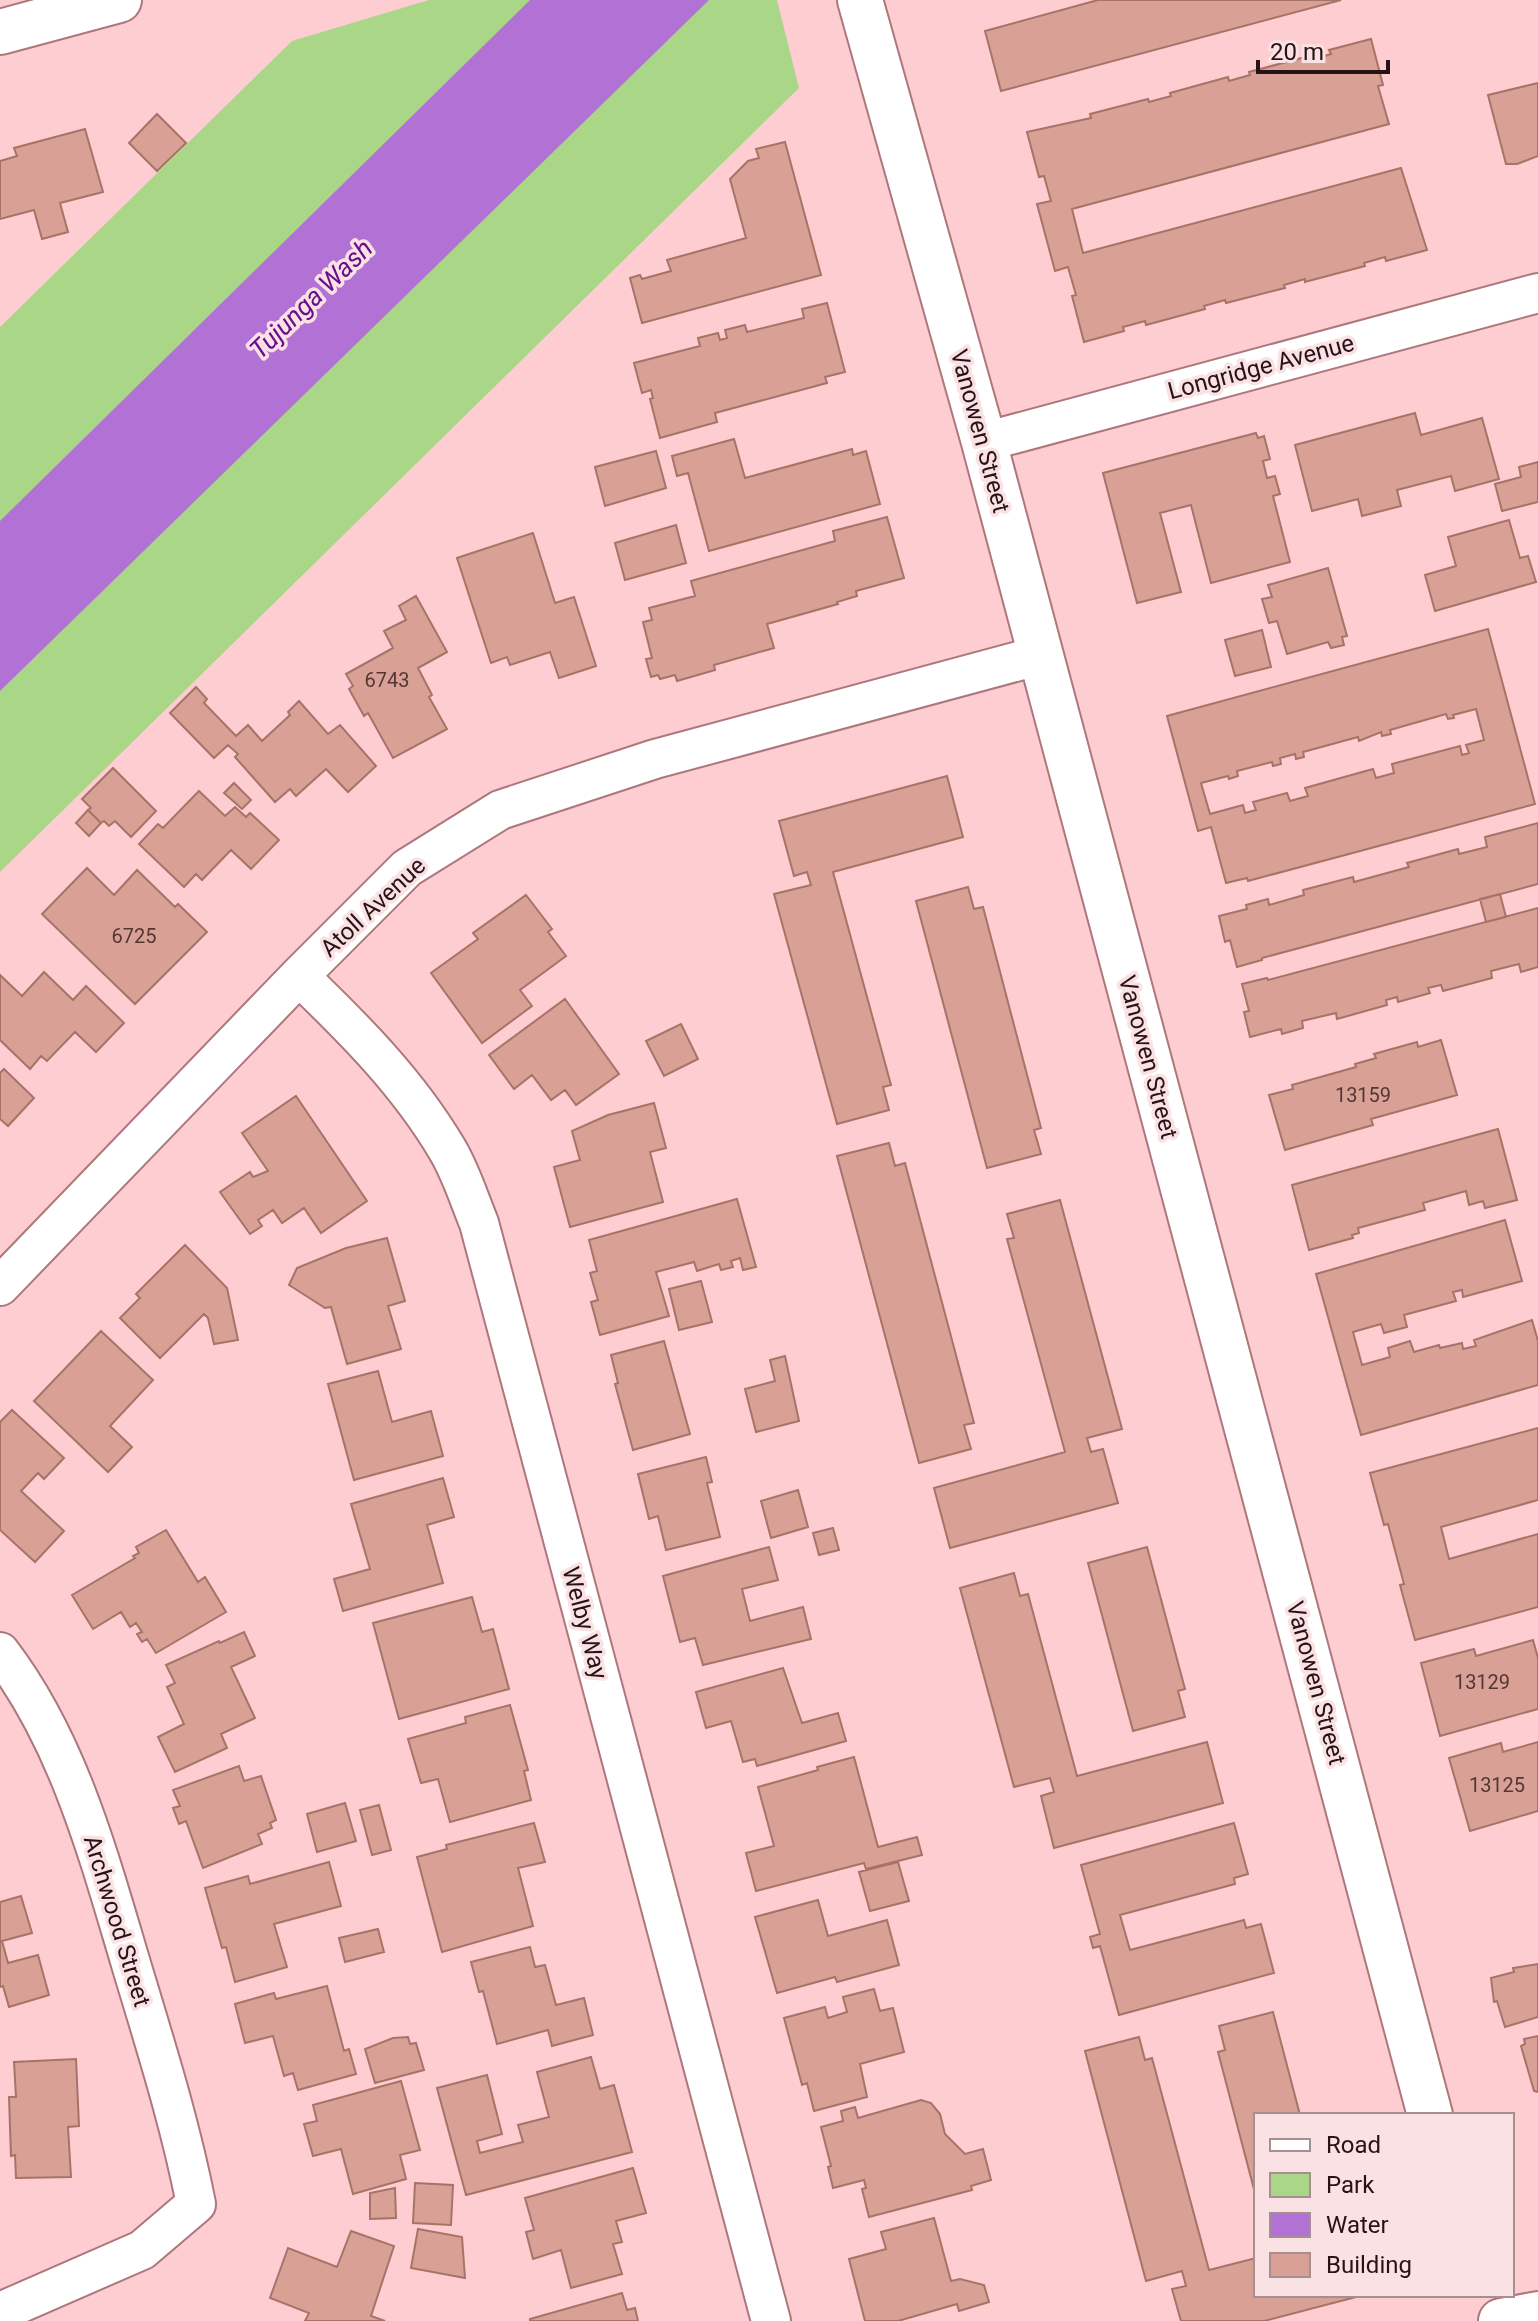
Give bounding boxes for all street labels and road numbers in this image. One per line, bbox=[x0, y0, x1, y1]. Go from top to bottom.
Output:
street label: Longridge Avenue bbox=[1165, 329, 1357, 405]
street label: Vanowen Street bbox=[945, 346, 1015, 516]
street label: Atoll Avenue bbox=[315, 851, 431, 963]
street label: Vanowen Street bbox=[1113, 972, 1183, 1142]
street label: Welby Way bbox=[557, 1564, 614, 1683]
street label: Vanowen Street bbox=[1281, 1598, 1351, 1768]
street label: Archwood Street bbox=[78, 1832, 156, 2010]

